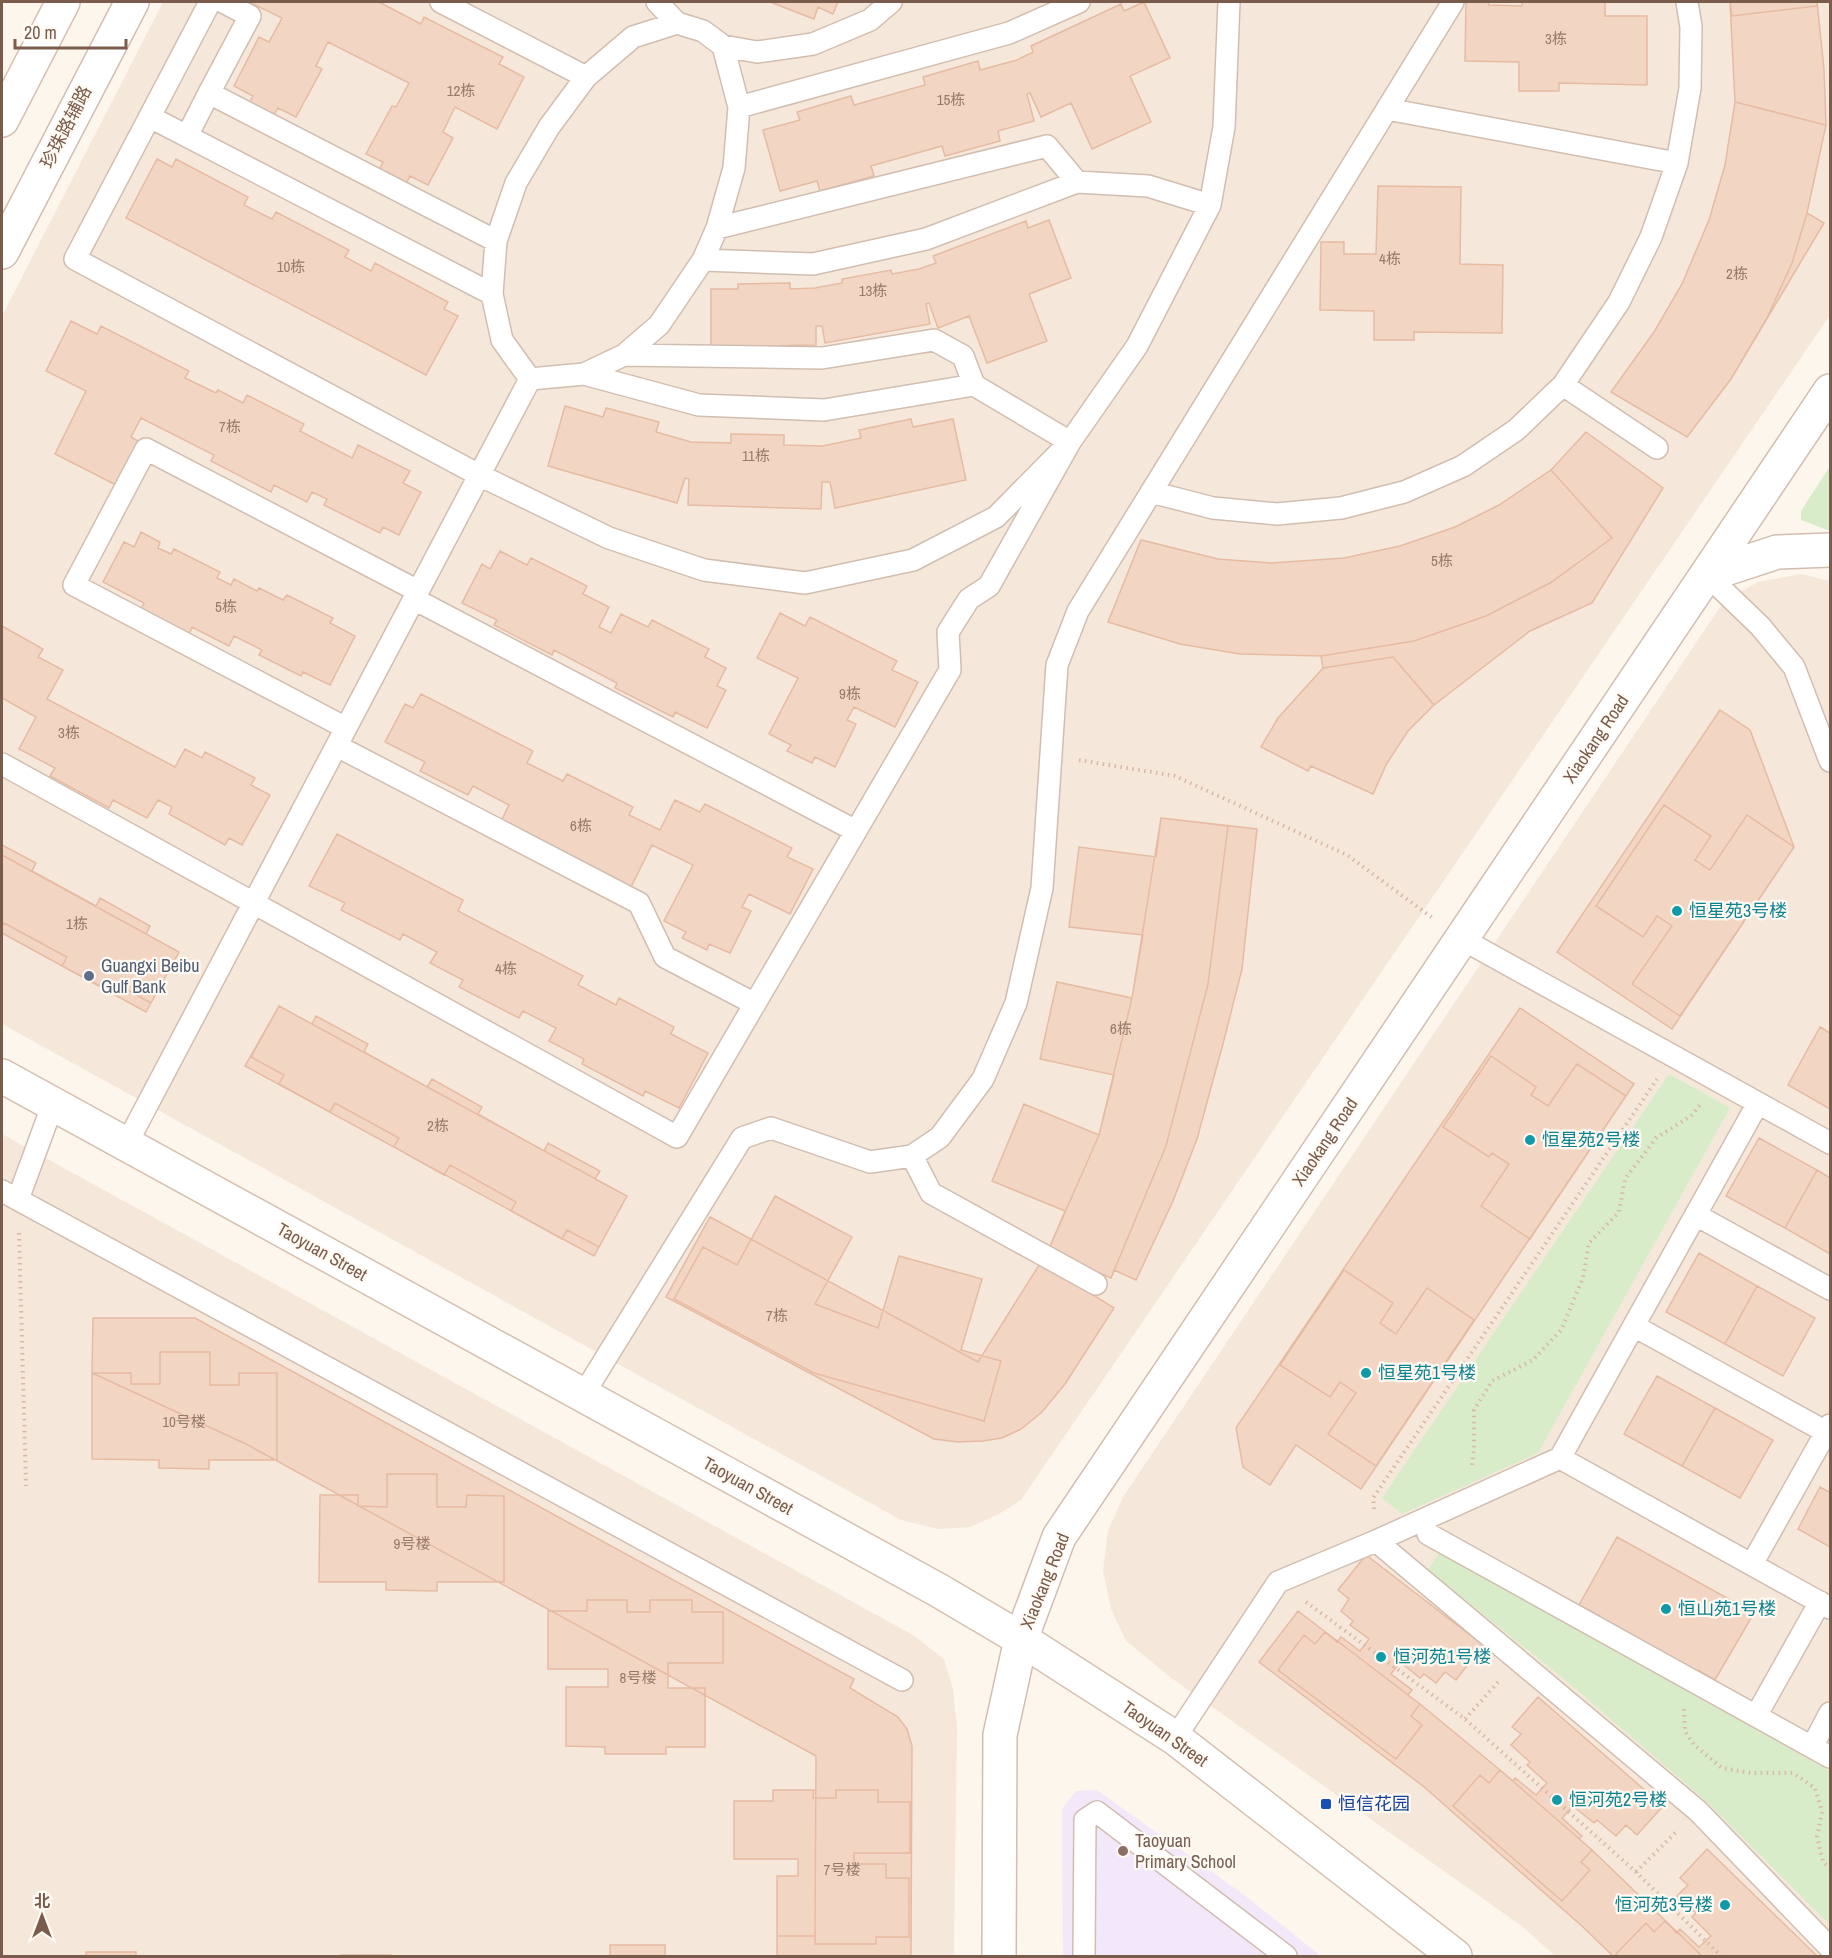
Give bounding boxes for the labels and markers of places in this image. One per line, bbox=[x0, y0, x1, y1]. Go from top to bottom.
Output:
place label: 恒星苑3号楼 bbox=[1689, 898, 1787, 923]
marker: 恒星苑3号楼 bbox=[1670, 904, 1684, 918]
place label: Guangxi Beibu Gulf Bank bbox=[101, 953, 199, 999]
marker: Guangxi Beibu Gulf Bank bbox=[82, 969, 96, 983]
place label: 恒星苑2号楼 bbox=[1542, 1127, 1640, 1152]
marker: 恒星苑2号楼 bbox=[1523, 1133, 1537, 1147]
place label: 恒星苑1号楼 bbox=[1378, 1360, 1476, 1385]
marker: 恒星苑1号楼 bbox=[1359, 1366, 1373, 1380]
place label: 恒山苑1号楼 bbox=[1678, 1596, 1776, 1621]
marker: 恒山苑1号楼 bbox=[1659, 1602, 1673, 1616]
place label: 恒河苑1号楼 bbox=[1393, 1644, 1491, 1669]
marker: 恒河苑1号楼 bbox=[1374, 1650, 1388, 1664]
place label: 恒河苑2号楼 bbox=[1569, 1787, 1667, 1812]
place label: 恒信花园 bbox=[1338, 1791, 1410, 1816]
marker: 恒河苑2号楼 bbox=[1550, 1793, 1564, 1807]
marker: 恒信花园 bbox=[1319, 1797, 1333, 1811]
place label: Taoyuan Primary School bbox=[1135, 1828, 1236, 1874]
marker: Taoyuan Primary School bbox=[1116, 1844, 1130, 1858]
place label: 恒河苑3号楼 bbox=[1615, 1892, 1713, 1917]
marker: 恒河苑3号楼 bbox=[1718, 1898, 1732, 1912]

